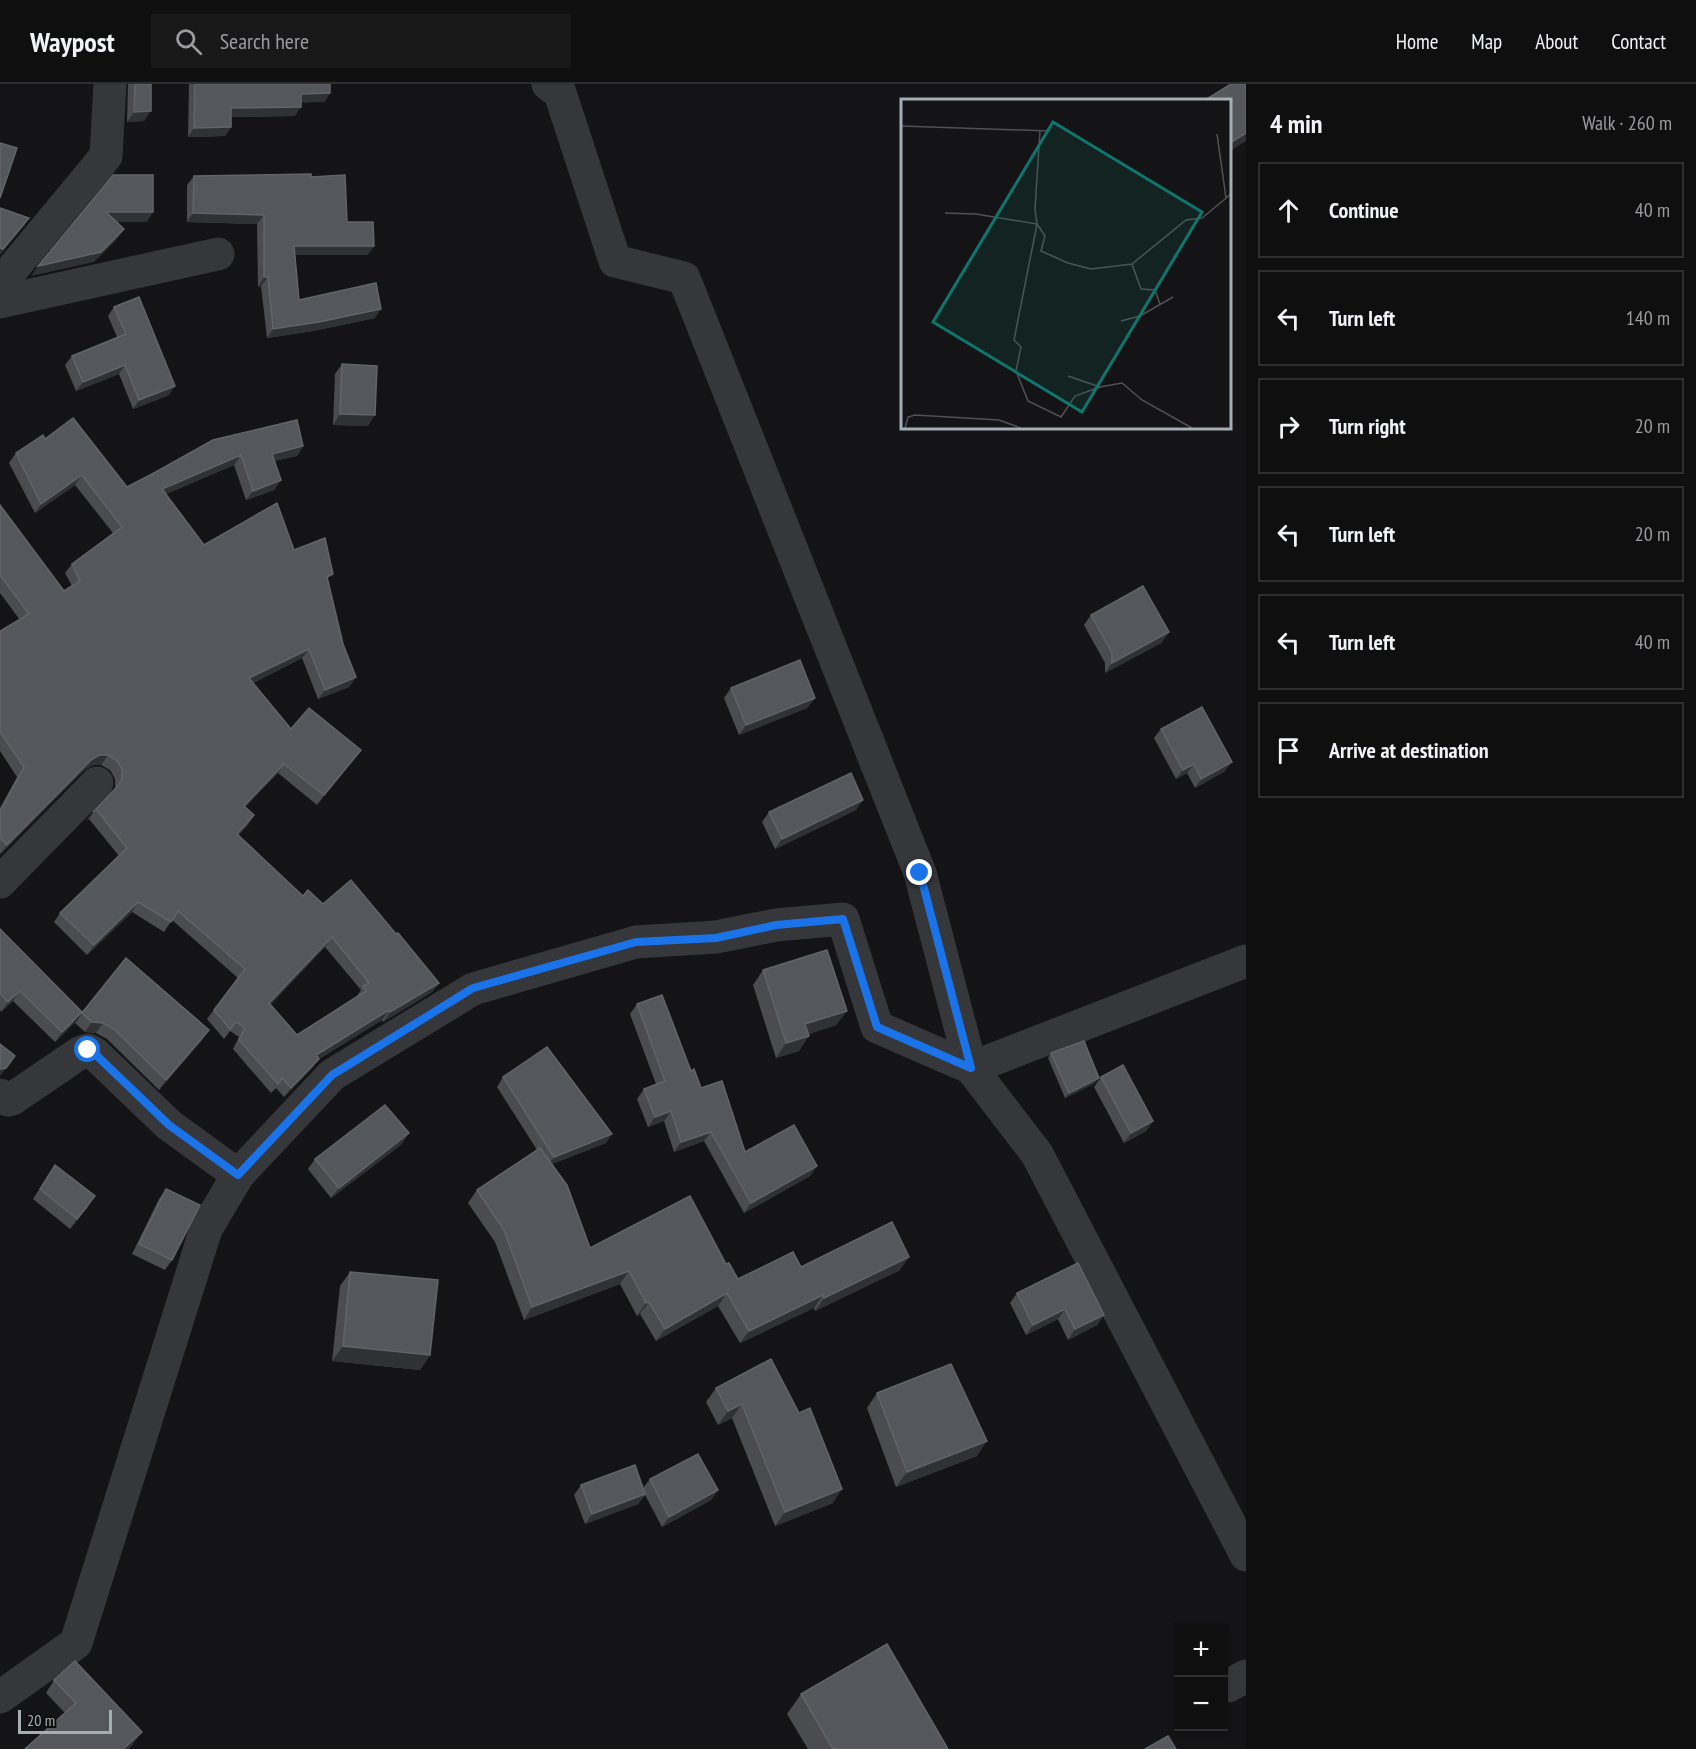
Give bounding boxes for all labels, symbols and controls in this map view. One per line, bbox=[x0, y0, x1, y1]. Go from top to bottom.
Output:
search box bbox=[151, 14, 571, 68]
text: Waypost bbox=[30, 23, 115, 60]
icon: search bbox=[172, 25, 205, 58]
text: Search here bbox=[220, 27, 309, 55]
text: Home bbox=[1396, 28, 1438, 55]
text: Map bbox=[1471, 28, 1502, 55]
text: About bbox=[1535, 28, 1578, 55]
text: Contact bbox=[1611, 28, 1666, 55]
inset map bbox=[901, 99, 1231, 429]
text: 4 min bbox=[1270, 107, 1323, 140]
text: Walk · 260 m bbox=[1582, 110, 1672, 136]
icon: ahead bbox=[1272, 194, 1305, 227]
text: Continue bbox=[1329, 196, 1399, 224]
text: 40 m bbox=[1635, 197, 1670, 223]
icon: left bbox=[1272, 302, 1305, 335]
text: Turn left bbox=[1329, 304, 1395, 332]
text: 140 m bbox=[1626, 305, 1670, 331]
icon: right bbox=[1272, 410, 1305, 443]
text: Turn right bbox=[1329, 412, 1406, 440]
text: 20 m bbox=[1635, 413, 1670, 439]
icon: left bbox=[1272, 518, 1305, 551]
text: Turn left bbox=[1329, 520, 1395, 548]
text: 20 m bbox=[1635, 521, 1670, 547]
icon: left bbox=[1272, 626, 1305, 659]
text: Turn left bbox=[1329, 628, 1395, 656]
text: 40 m bbox=[1635, 629, 1670, 655]
icon: arrive bbox=[1272, 734, 1305, 767]
text: Arrive at destination bbox=[1329, 736, 1489, 764]
route end bbox=[906, 859, 932, 885]
route start bbox=[74, 1036, 100, 1062]
map controls bbox=[1174, 1623, 1228, 1731]
button: + bbox=[1174, 1623, 1228, 1677]
button: − bbox=[1174, 1677, 1228, 1731]
scale bar bbox=[18, 1707, 112, 1734]
text: 20 m bbox=[27, 1710, 55, 1730]

